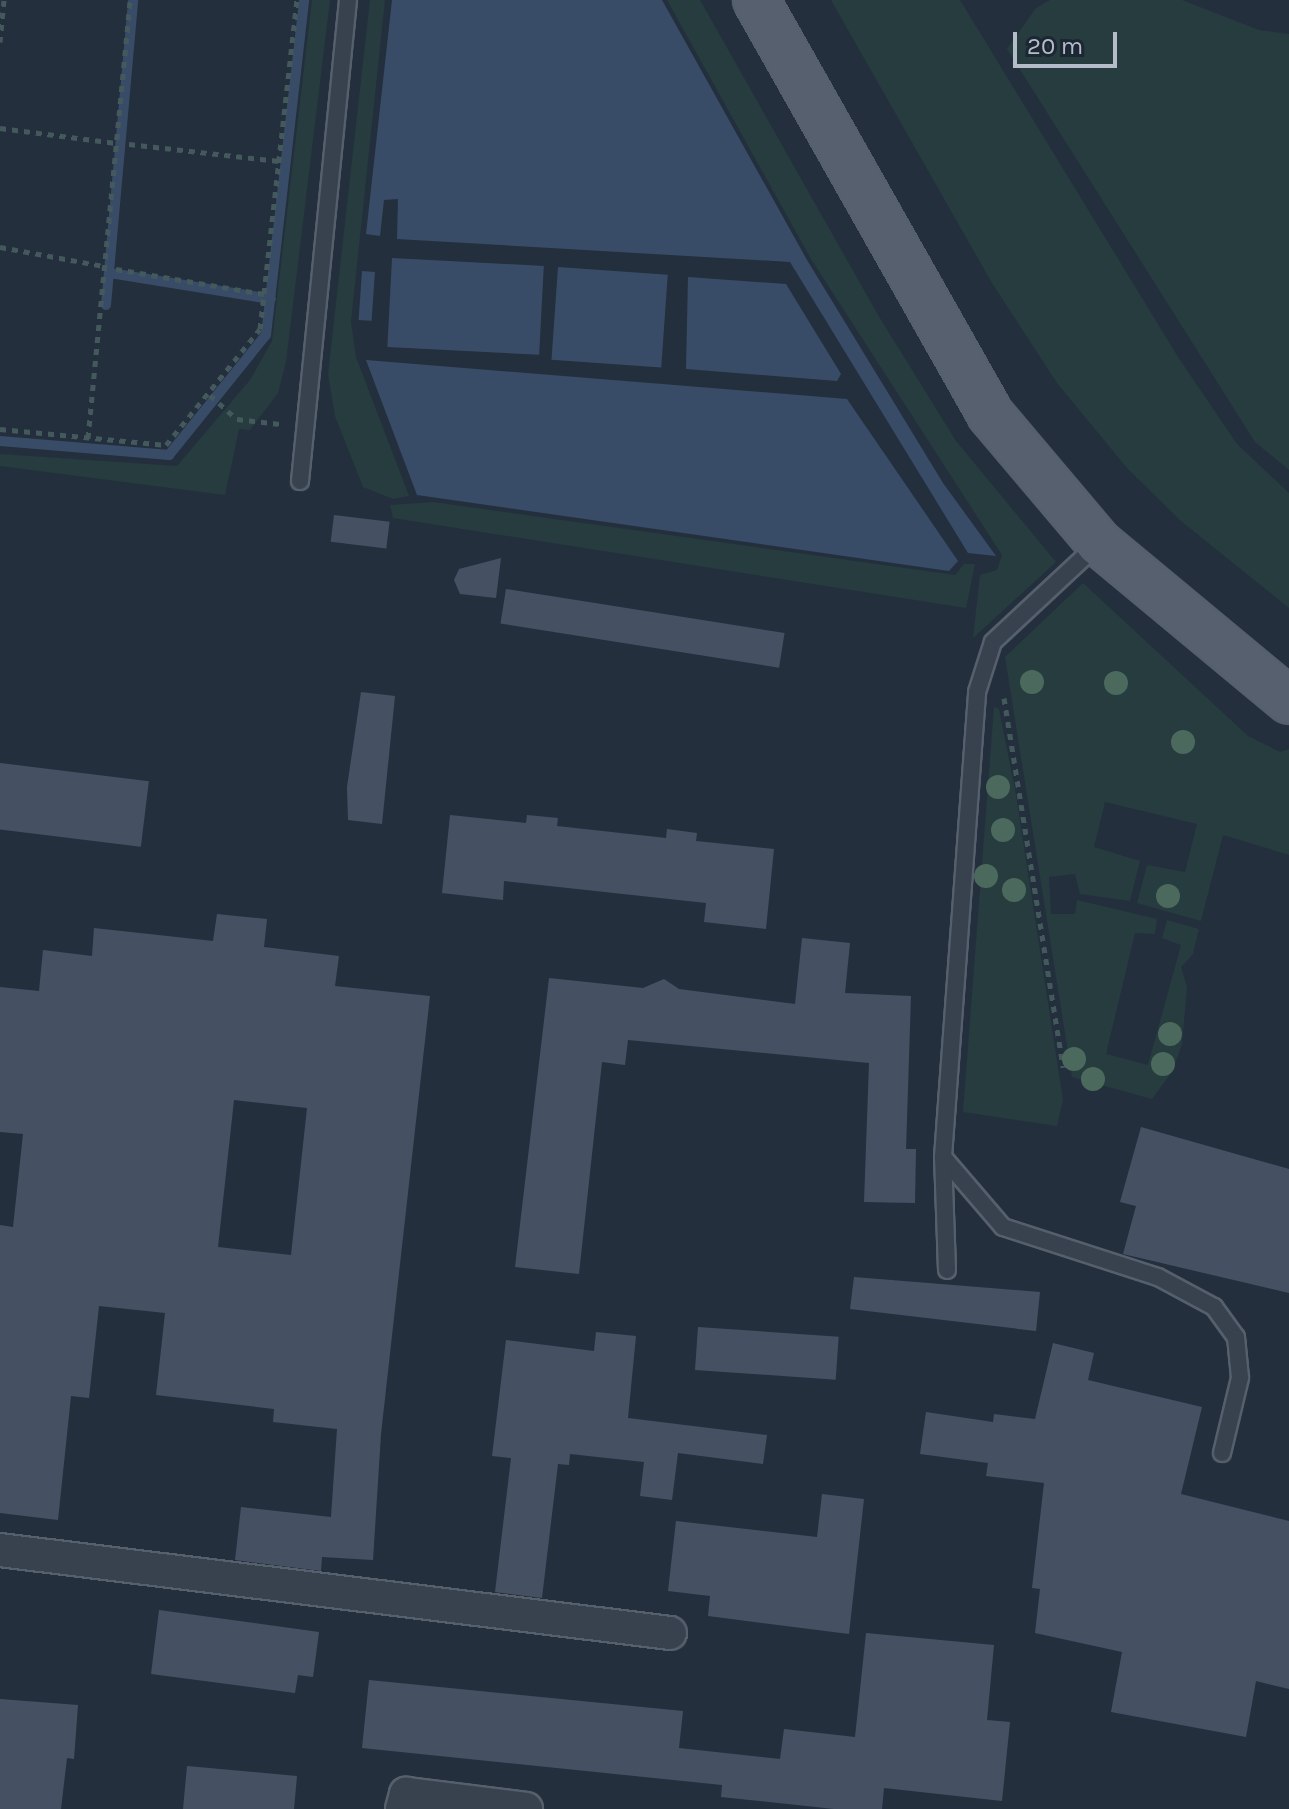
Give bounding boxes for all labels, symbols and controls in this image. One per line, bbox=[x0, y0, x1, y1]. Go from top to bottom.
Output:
scale bar bbox=[1017, 16, 1121, 66]
text: 20 m bbox=[1027, 32, 1083, 60]

